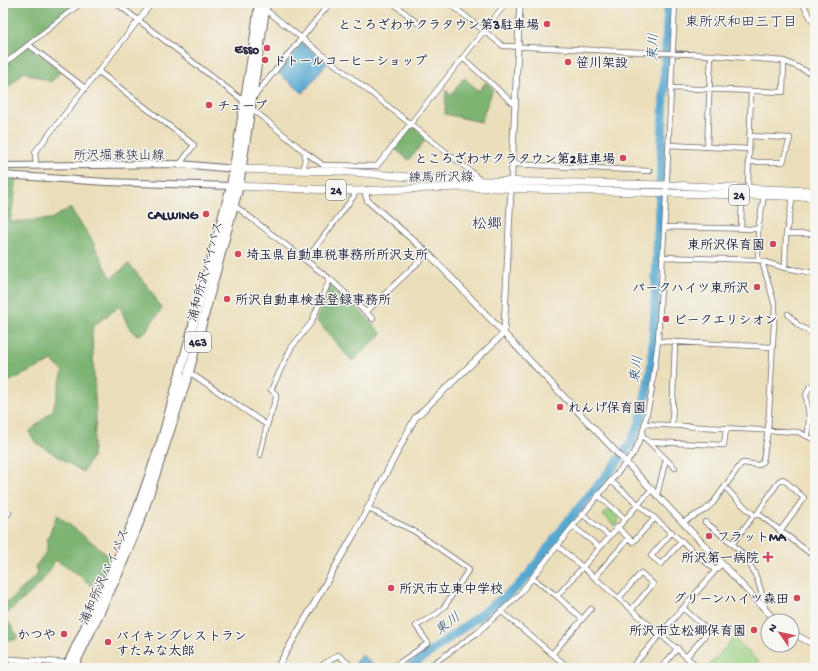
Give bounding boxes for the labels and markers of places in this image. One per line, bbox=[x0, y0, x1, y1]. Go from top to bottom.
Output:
place label: ところざわサクラタウン第3駐車場 bbox=[338, 18, 539, 34]
marker: ところざわサクラタウン第3駐車場 bbox=[542, 19, 552, 29]
place label: Esso bbox=[235, 43, 259, 58]
marker: Esso bbox=[262, 43, 272, 53]
place label: ドトールコーヒーショップ bbox=[273, 54, 427, 70]
marker: ドトールコーヒーショップ bbox=[260, 55, 270, 65]
place label: 笹川架設 bbox=[576, 56, 628, 72]
marker: 笹川架設 bbox=[563, 57, 573, 67]
place label: チューブ bbox=[217, 99, 267, 115]
marker: チューブ bbox=[204, 100, 214, 110]
place label: ところざわサクラタウン第2駐車場 bbox=[414, 152, 615, 168]
marker: ところざわサクラタウン第2駐車場 bbox=[618, 153, 628, 163]
place label: CALWING bbox=[147, 209, 199, 224]
marker: CALWING bbox=[201, 209, 211, 219]
place label: 東所沢保育園 bbox=[687, 238, 765, 254]
marker: 東所沢保育園 bbox=[768, 239, 778, 249]
place label: 埼玉県自動車税事務所所沢支所 bbox=[246, 248, 428, 264]
marker: 埼玉県自動車税事務所所沢支所 bbox=[233, 249, 243, 259]
place label: パークハイツ東所沢 bbox=[632, 281, 749, 297]
marker: パークハイツ東所沢 bbox=[752, 282, 762, 292]
place label: 所沢自動車検査登録事務所 bbox=[235, 293, 391, 309]
marker: 所沢自動車検査登録事務所 bbox=[222, 294, 232, 304]
marker: ピークエリシオン bbox=[661, 314, 671, 324]
place label: ピークエリシオン bbox=[674, 314, 777, 329]
place label: れんげ保育園 bbox=[568, 401, 646, 417]
marker: れんげ保育園 bbox=[555, 402, 565, 412]
marker: フラットMA bbox=[704, 531, 714, 541]
place label: フラットMA bbox=[717, 531, 787, 546]
place label: 所沢第一病院 bbox=[681, 550, 759, 567]
marker: 所沢第一病院 bbox=[762, 551, 774, 563]
place label: 所沢市立東中学校 bbox=[399, 582, 503, 598]
marker: 所沢市立東中学校 bbox=[386, 583, 396, 593]
place label: グリーンハイツ森田 bbox=[673, 592, 789, 608]
marker: グリーンハイツ森田 bbox=[792, 593, 802, 603]
place label: 所沢市立松郷保育園 bbox=[629, 624, 746, 640]
marker: 所沢市立松郷保育園 bbox=[749, 625, 759, 635]
place label: かつや bbox=[17, 629, 56, 644]
marker: かつや bbox=[59, 629, 69, 639]
place label: バイキングレストラン すたみな太郎 bbox=[116, 629, 247, 660]
marker: バイキングレストラン すたみな太郎 bbox=[103, 637, 113, 647]

